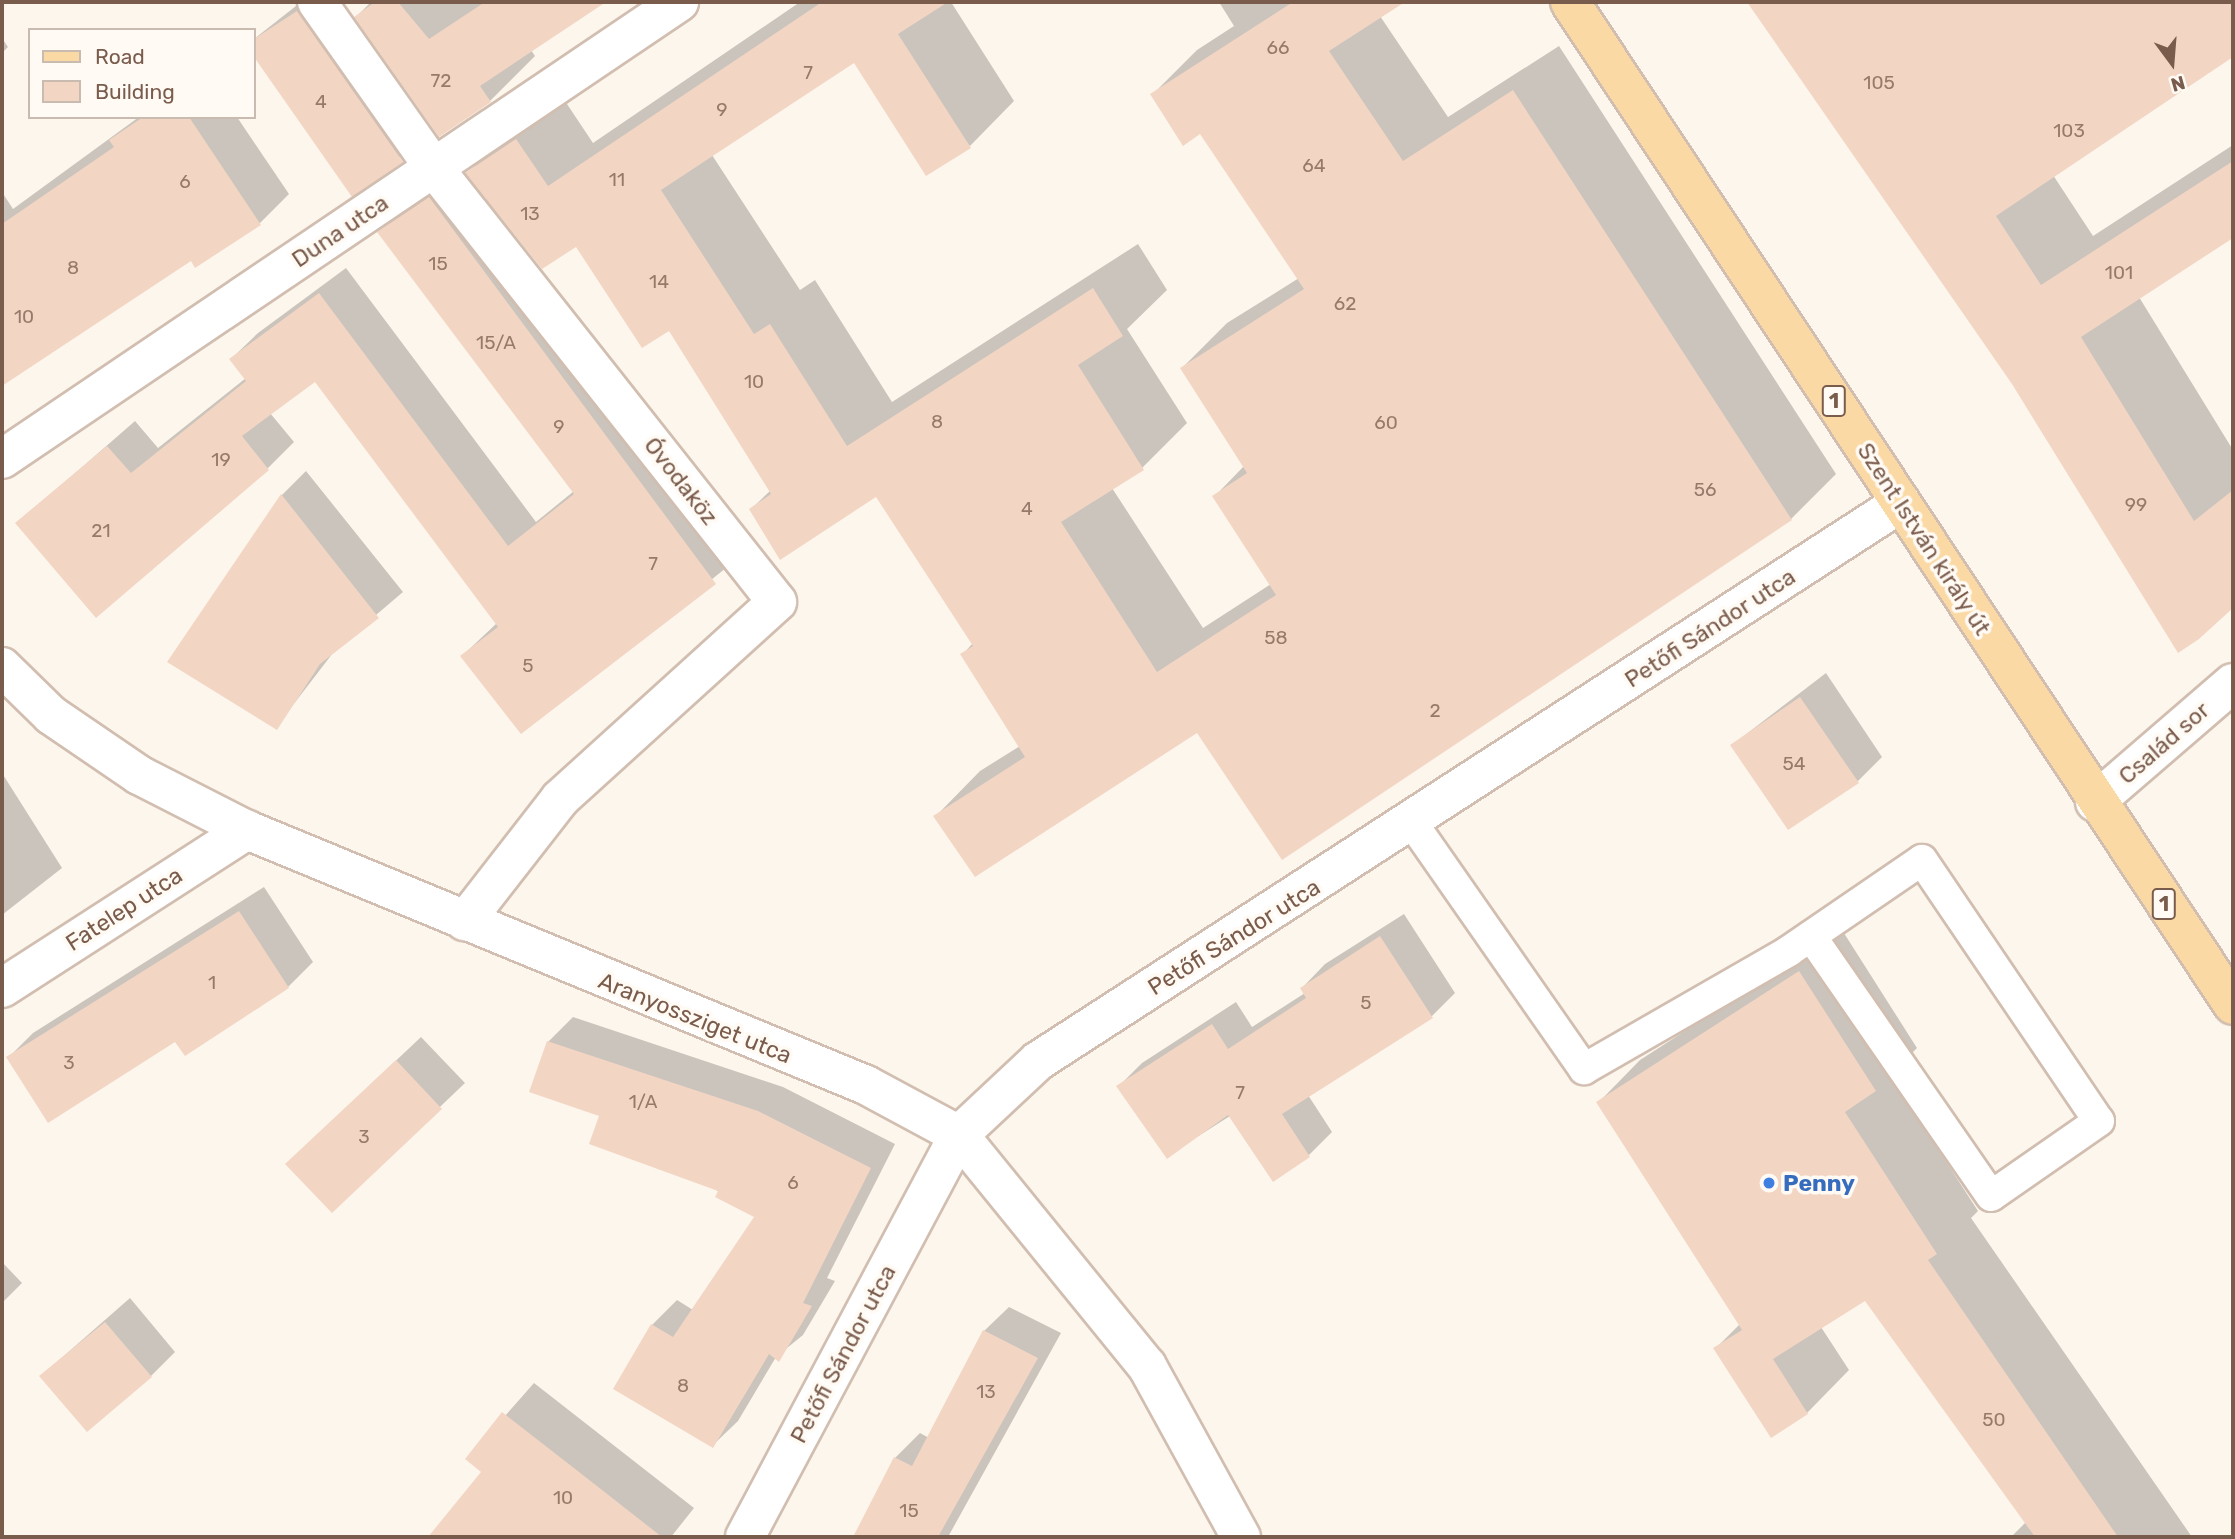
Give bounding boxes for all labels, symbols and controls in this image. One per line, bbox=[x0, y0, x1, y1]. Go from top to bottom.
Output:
legend bbox=[28, 28, 256, 119]
north arrow bbox=[2137, 28, 2207, 98]
house number: 66 bbox=[1267, 37, 1289, 59]
text: Road bbox=[95, 44, 145, 69]
house number: 7 bbox=[803, 62, 813, 84]
house number: 72 bbox=[431, 70, 451, 92]
text: N bbox=[2168, 71, 2188, 97]
house number: 105 bbox=[1863, 72, 1895, 94]
text: Building bbox=[95, 79, 175, 104]
house number: 4 bbox=[315, 91, 327, 113]
house number: 9 bbox=[716, 99, 728, 121]
house number: 103 bbox=[2053, 120, 2085, 142]
house number: 64 bbox=[1302, 155, 1326, 177]
house number: 11 bbox=[609, 169, 625, 191]
house number: 6 bbox=[179, 171, 191, 193]
street label: Duna utca bbox=[287, 189, 393, 273]
house number: 13 bbox=[520, 203, 540, 225]
house number: 15 bbox=[428, 253, 448, 275]
house number: 8 bbox=[67, 257, 79, 279]
house number: 101 bbox=[2105, 262, 2133, 284]
house number: 14 bbox=[649, 271, 669, 293]
house number: 62 bbox=[1334, 293, 1356, 315]
house number: 10 bbox=[14, 306, 34, 328]
house number: 15/A bbox=[476, 332, 516, 354]
house number: 10 bbox=[744, 371, 764, 393]
road number: 1 bbox=[1822, 384, 1846, 418]
house number: 8 bbox=[931, 411, 943, 433]
house number: 60 bbox=[1374, 412, 1398, 434]
house number: 9 bbox=[553, 416, 565, 438]
street label: Óvodaköz bbox=[638, 432, 724, 530]
street label: Szent István király út bbox=[1851, 438, 1997, 640]
house number: 19 bbox=[211, 449, 231, 471]
house number: 56 bbox=[1694, 479, 1716, 501]
house number: 99 bbox=[2125, 494, 2147, 516]
house number: 4 bbox=[1021, 498, 1033, 520]
house number: 21 bbox=[91, 520, 111, 542]
house number: 7 bbox=[648, 553, 658, 575]
street label: Petőfi Sándor utca bbox=[1619, 562, 1801, 694]
house number: 58 bbox=[1264, 627, 1288, 649]
house number: 5 bbox=[522, 655, 534, 677]
street label: Család sor bbox=[2113, 696, 2215, 790]
house number: 2 bbox=[1429, 700, 1441, 722]
house number: 54 bbox=[1782, 753, 1806, 775]
street label: Fatelep utca bbox=[61, 861, 187, 957]
street label: Petőfi Sándor utca bbox=[1143, 873, 1325, 1001]
road number: 1 bbox=[2152, 886, 2176, 922]
street label: Aranyossziget utca bbox=[594, 967, 796, 1069]
house number: 1 bbox=[208, 972, 216, 994]
house number: 5 bbox=[1360, 992, 1372, 1014]
house number: 3 bbox=[63, 1052, 75, 1074]
house number: 7 bbox=[1235, 1082, 1245, 1104]
house number: 1/A bbox=[629, 1091, 657, 1113]
house number: 3 bbox=[358, 1126, 370, 1148]
place label: Penny bbox=[1783, 1169, 1855, 1197]
house number: 6 bbox=[787, 1172, 799, 1194]
marker: Penny bbox=[1761, 1175, 1777, 1191]
street label: Petőfi Sándor utca bbox=[784, 1260, 902, 1448]
house number: 8 bbox=[677, 1375, 689, 1397]
house number: 13 bbox=[976, 1381, 996, 1403]
house number: 50 bbox=[1982, 1409, 2006, 1431]
house number: 10 bbox=[553, 1487, 573, 1509]
house number: 15 bbox=[899, 1500, 919, 1522]

